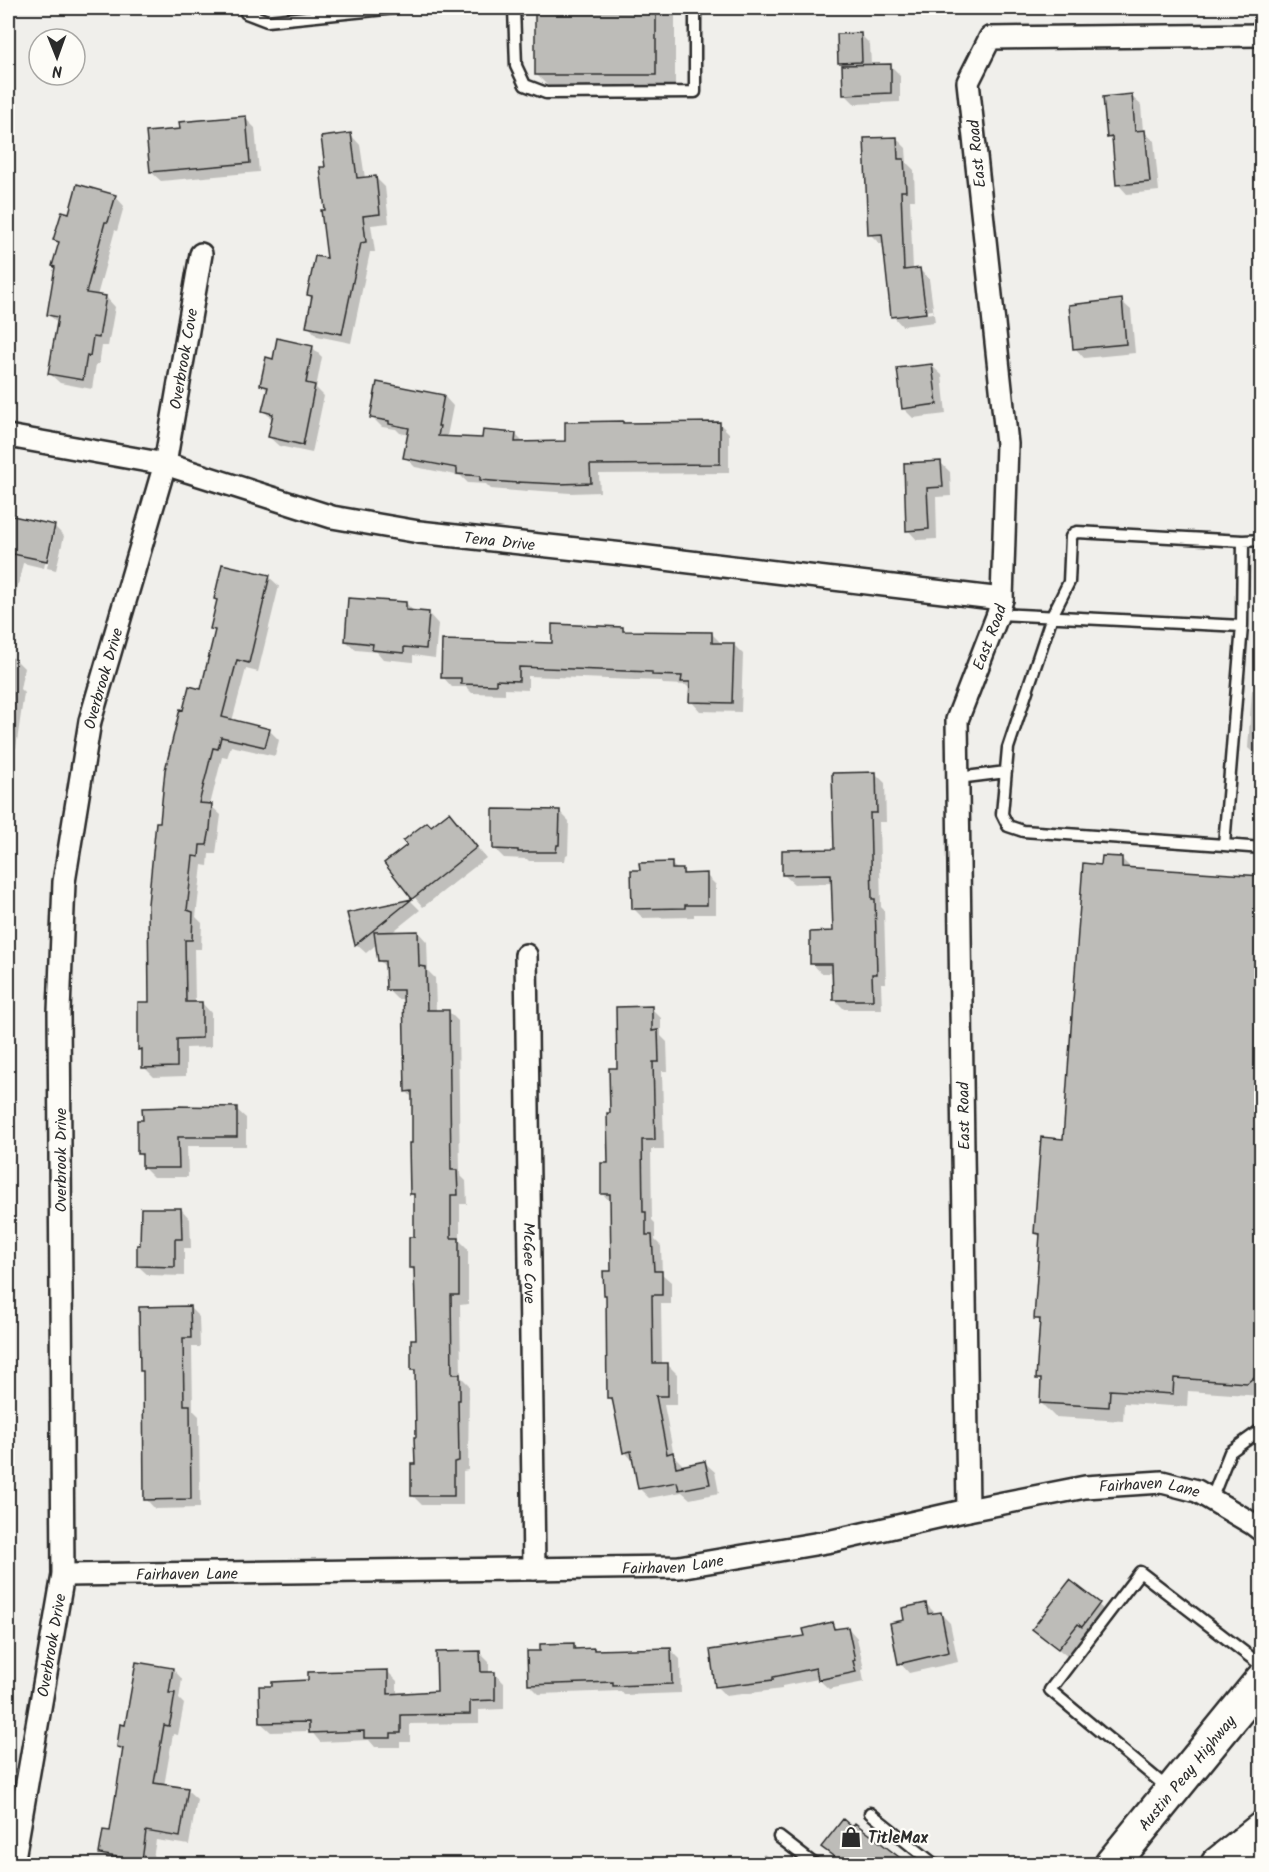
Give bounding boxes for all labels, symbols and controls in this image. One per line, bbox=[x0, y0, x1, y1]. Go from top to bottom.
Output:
north arrow bbox=[27, 27, 87, 87]
text: N bbox=[52, 58, 63, 83]
street label: East Road bbox=[961, 118, 993, 189]
street label: Overbrook Cove bbox=[164, 307, 205, 411]
street label: Tena Drive bbox=[462, 526, 536, 558]
street label: East Road bbox=[966, 601, 1014, 674]
street label: Overbrook Drive bbox=[78, 625, 131, 731]
street label: East Road bbox=[951, 1081, 978, 1150]
street label: Overbrook Drive bbox=[49, 1108, 74, 1212]
street label: McGee Cove bbox=[515, 1222, 542, 1304]
street label: Fairhaven Lane bbox=[1098, 1471, 1202, 1505]
street label: Fairhaven Lane bbox=[622, 1549, 726, 1582]
street label: Fairhaven Lane bbox=[136, 1562, 238, 1588]
street label: Overbrook Drive bbox=[31, 1592, 74, 1699]
street label: Austin Peay Highway bbox=[1133, 1710, 1243, 1837]
shop icon: TitleMax bbox=[839, 1825, 863, 1849]
place label: TitleMax bbox=[868, 1826, 928, 1851]

